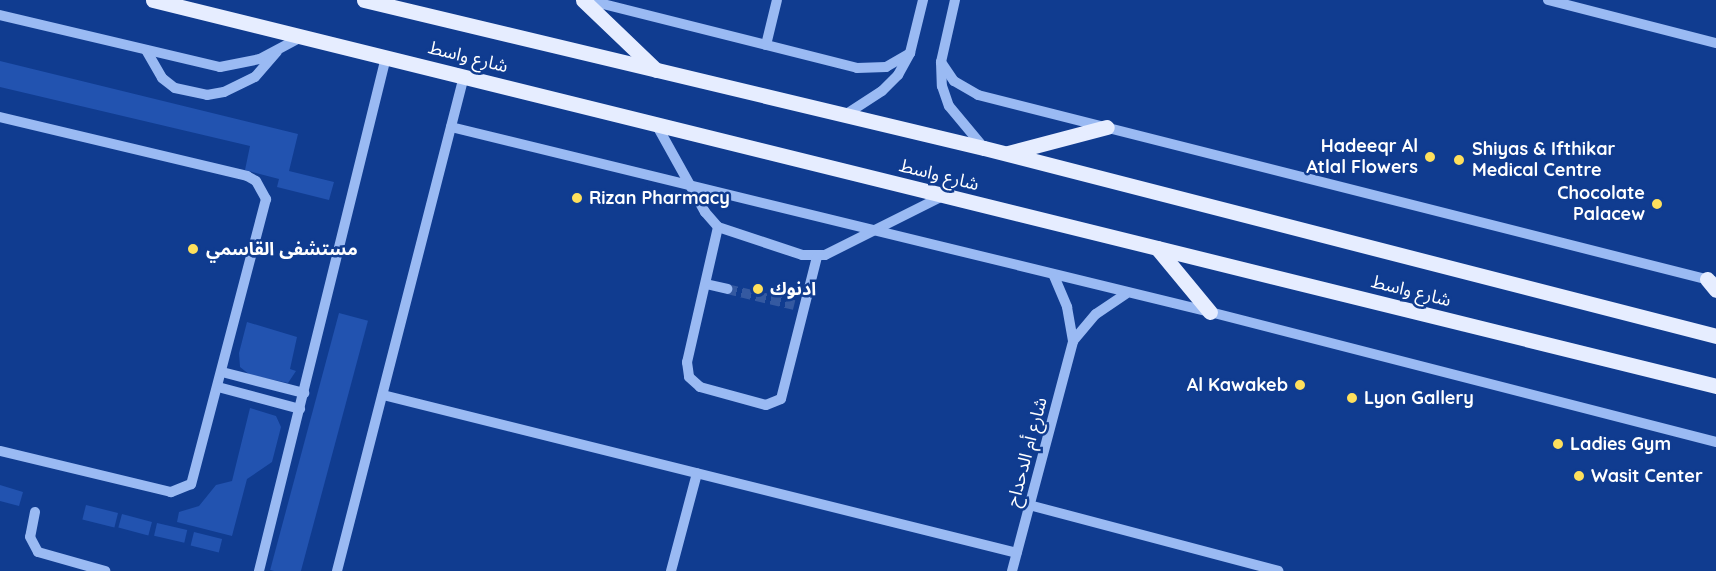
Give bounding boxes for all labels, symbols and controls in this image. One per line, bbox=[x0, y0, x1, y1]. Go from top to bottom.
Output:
street label: شارع واسط bbox=[426, 37, 510, 77]
place label: Hadeeqr Al Atlal Flowers bbox=[1306, 136, 1418, 178]
place label: Shiyas & Ifthikar Medical Centre bbox=[1472, 139, 1615, 182]
marker: Hadeeqr Al Atlal Flowers bbox=[1423, 150, 1437, 164]
marker: Shiyas & Ifthikar Medical Centre bbox=[1450, 151, 1468, 169]
street label: شارع واسط bbox=[897, 155, 981, 195]
place label: Chocolate Palacew bbox=[1557, 183, 1645, 226]
place label: Rizan Pharmacy bbox=[589, 187, 730, 209]
marker: Rizan Pharmacy bbox=[570, 191, 584, 205]
marker: Chocolate Palacew bbox=[1650, 197, 1664, 211]
place label: مستشفى القاسمي bbox=[206, 238, 358, 260]
marker: مستشفى القاسمي bbox=[184, 240, 202, 258]
street label: شارع واسط bbox=[1369, 271, 1453, 311]
place label: ادنوك bbox=[770, 278, 816, 300]
marker: ادنوك bbox=[751, 282, 765, 296]
place label: Al Kawakeb bbox=[1187, 374, 1288, 396]
marker: Al Kawakeb bbox=[1293, 378, 1307, 392]
place label: Lyon Gallery bbox=[1364, 387, 1474, 409]
marker: Lyon Gallery bbox=[1345, 391, 1359, 405]
street label: شارع أم الدحداح bbox=[1002, 395, 1052, 509]
place label: Ladies Gym bbox=[1570, 433, 1671, 455]
marker: Ladies Gym bbox=[1551, 437, 1565, 451]
place label: Wasit Center bbox=[1591, 465, 1703, 487]
marker: Wasit Center bbox=[1572, 469, 1586, 483]

